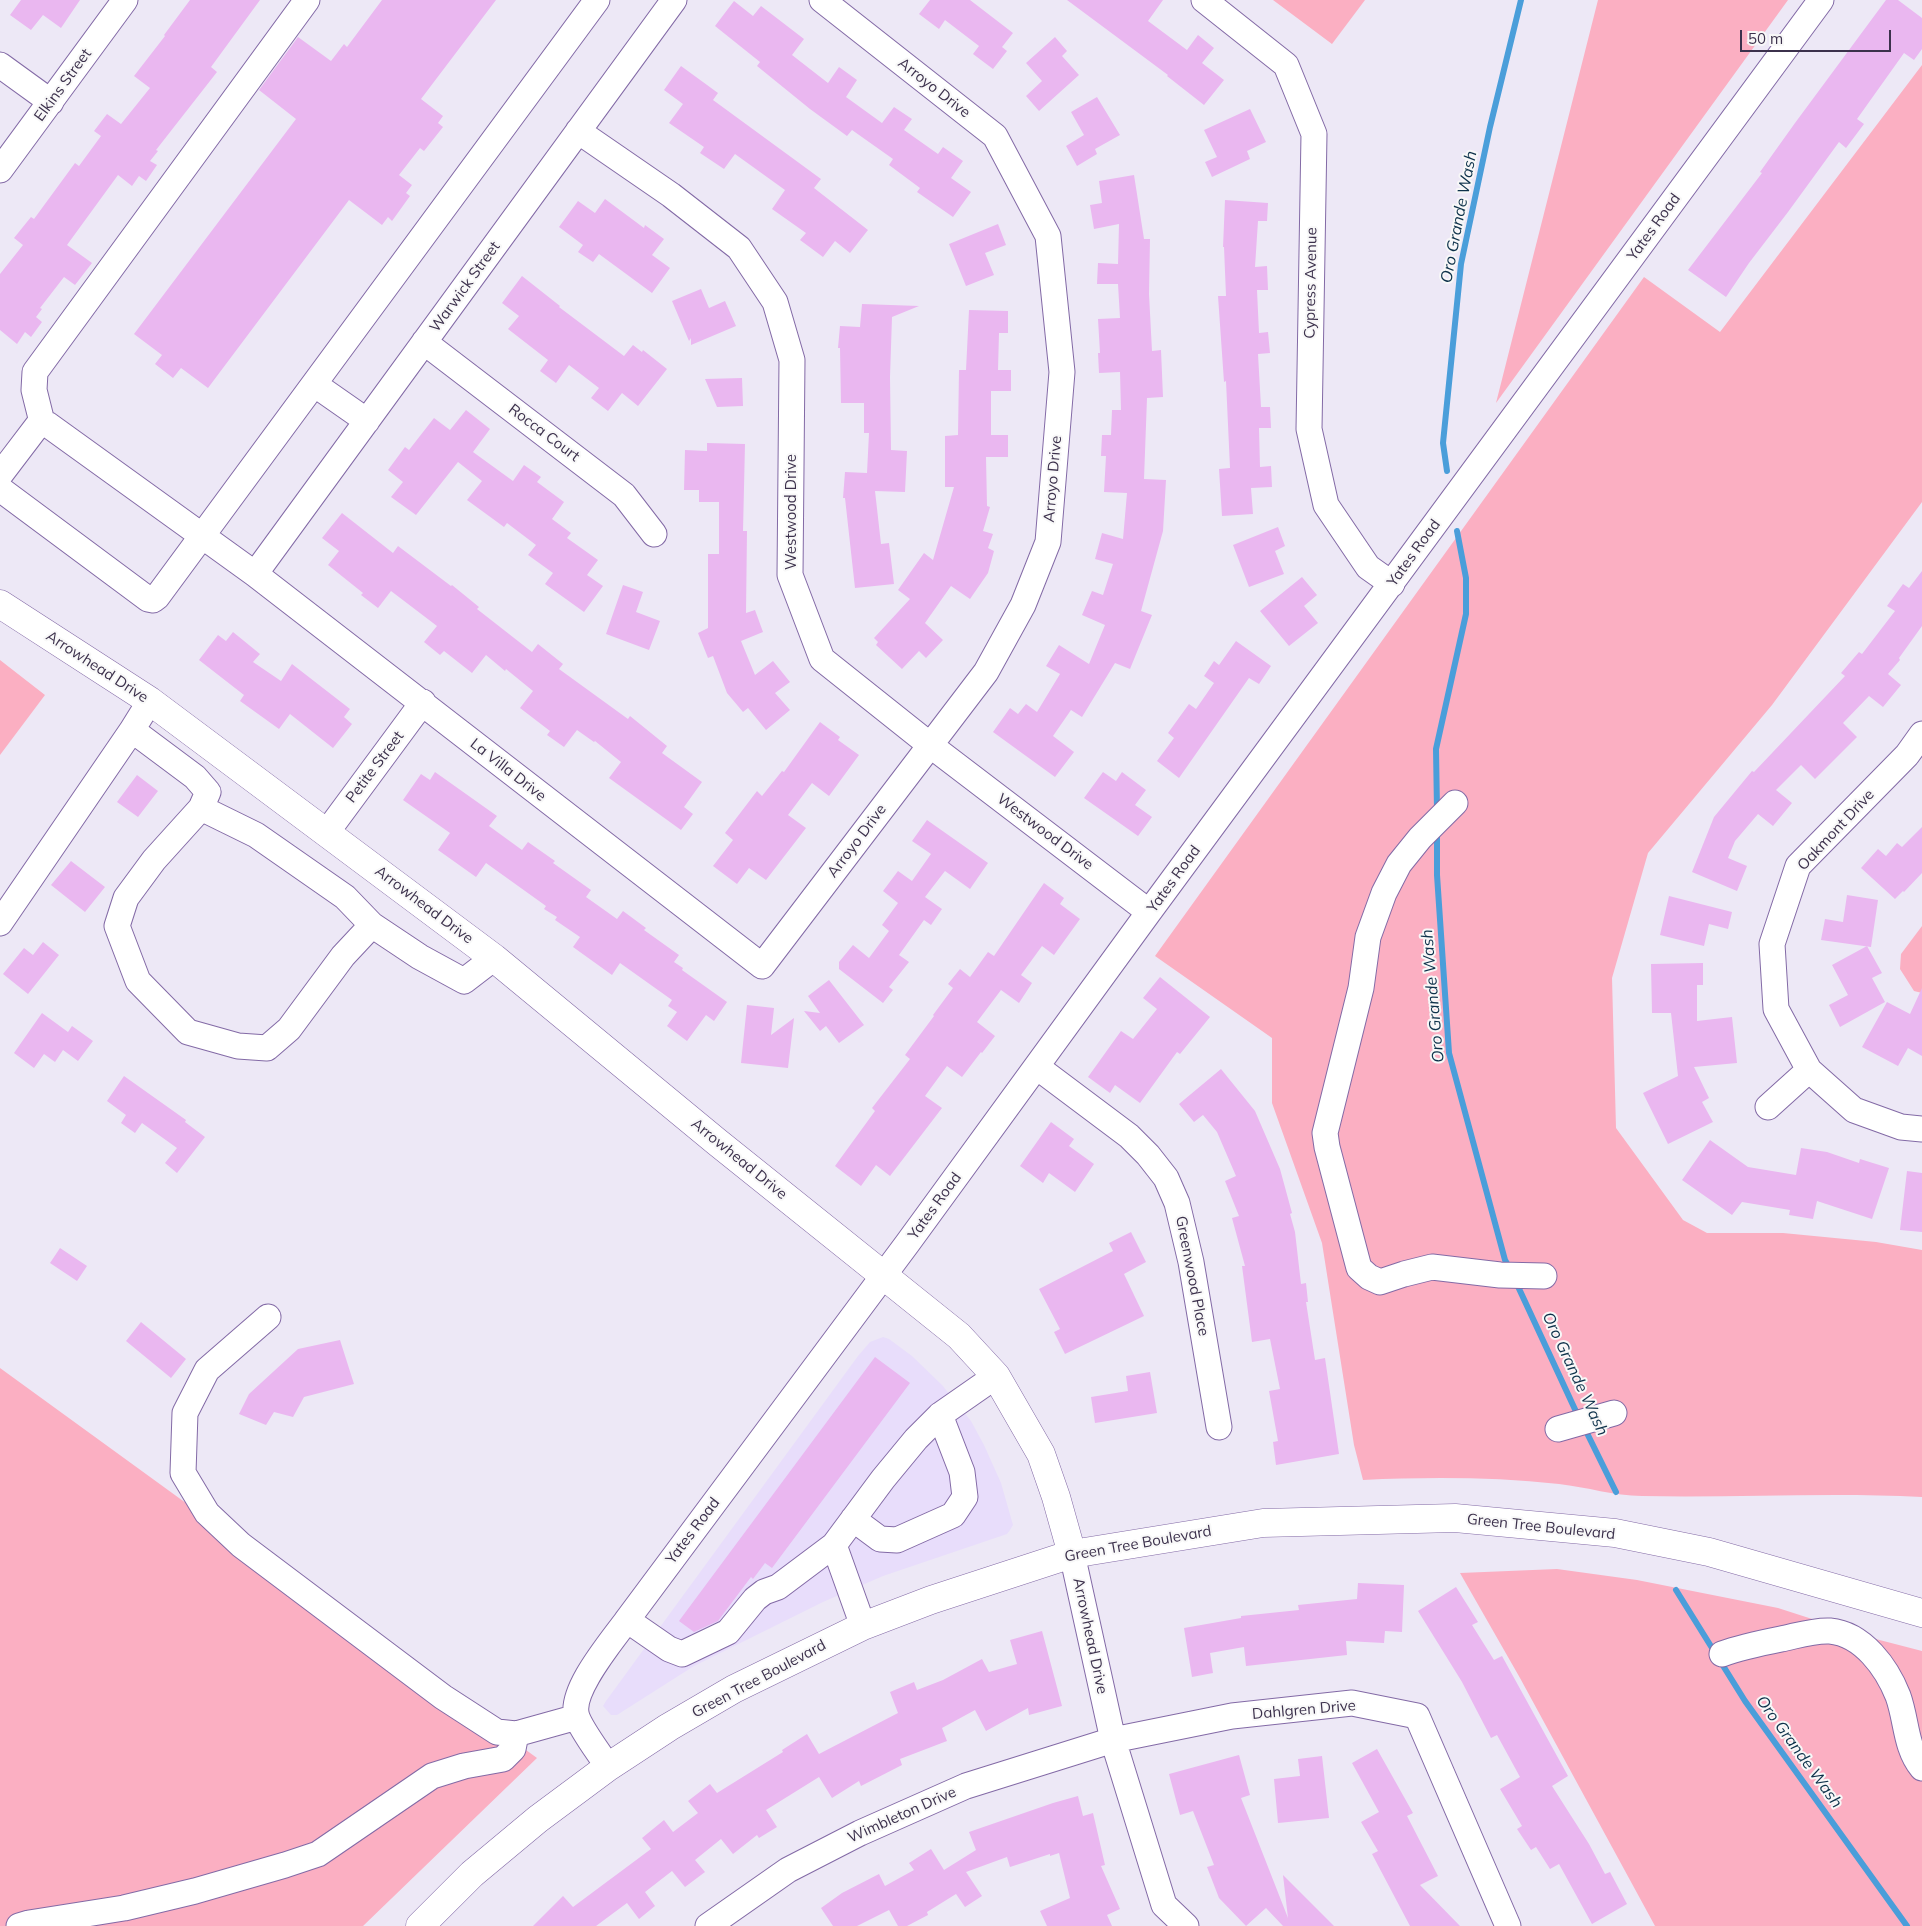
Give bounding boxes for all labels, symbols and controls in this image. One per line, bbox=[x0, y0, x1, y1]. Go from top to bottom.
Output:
scale bar bbox=[1742, 20, 1893, 52]
text: 50 m bbox=[1748, 29, 1783, 48]
street label: Elkins Street bbox=[31, 45, 95, 125]
street label: Arroyo Drive bbox=[894, 54, 974, 122]
water label: Oro Grande Wash bbox=[1437, 149, 1481, 285]
street label: Yates Road bbox=[1624, 190, 1684, 264]
street label: Cypress Avenue bbox=[1301, 227, 1321, 339]
street label: Warwick Street bbox=[426, 238, 504, 336]
street label: Rocca Court bbox=[505, 400, 583, 466]
street label: Arroyo Drive bbox=[1040, 435, 1066, 523]
street label: Westwood Drive bbox=[782, 454, 800, 570]
street label: Yates Road bbox=[1384, 516, 1444, 590]
street label: Arrowhead Drive bbox=[42, 627, 152, 707]
street label: Petite Street bbox=[342, 728, 408, 806]
street label: La Villa Drive bbox=[466, 735, 550, 805]
street label: Oakmont Drive bbox=[1794, 786, 1878, 874]
street label: Westwood Drive bbox=[993, 790, 1097, 874]
street label: Arroyo Drive bbox=[824, 801, 890, 881]
street label: Yates Road bbox=[1144, 842, 1204, 916]
street label: Arrowhead Drive bbox=[371, 862, 477, 948]
water label: Oro Grande Wash bbox=[1418, 928, 1448, 1064]
street label: Arrowhead Drive bbox=[687, 1115, 791, 1203]
street label: Yates Road bbox=[905, 1169, 965, 1243]
street label: Greenwood Place bbox=[1172, 1214, 1212, 1338]
water label: Oro Grande Wash bbox=[1538, 1309, 1612, 1439]
street label: Yates Road bbox=[662, 1494, 724, 1568]
street label: Green Tree Boulevard bbox=[1466, 1510, 1616, 1544]
street label: Green Tree Boulevard bbox=[1063, 1522, 1213, 1566]
street label: Arrowhead Drive bbox=[1069, 1576, 1111, 1696]
street label: Green Tree Boulevard bbox=[689, 1636, 829, 1722]
water label: Oro Grande Wash bbox=[1752, 1692, 1846, 1812]
street label: Dahlgren Drive bbox=[1251, 1696, 1357, 1724]
street label: Wimbleton Drive bbox=[845, 1783, 959, 1847]

